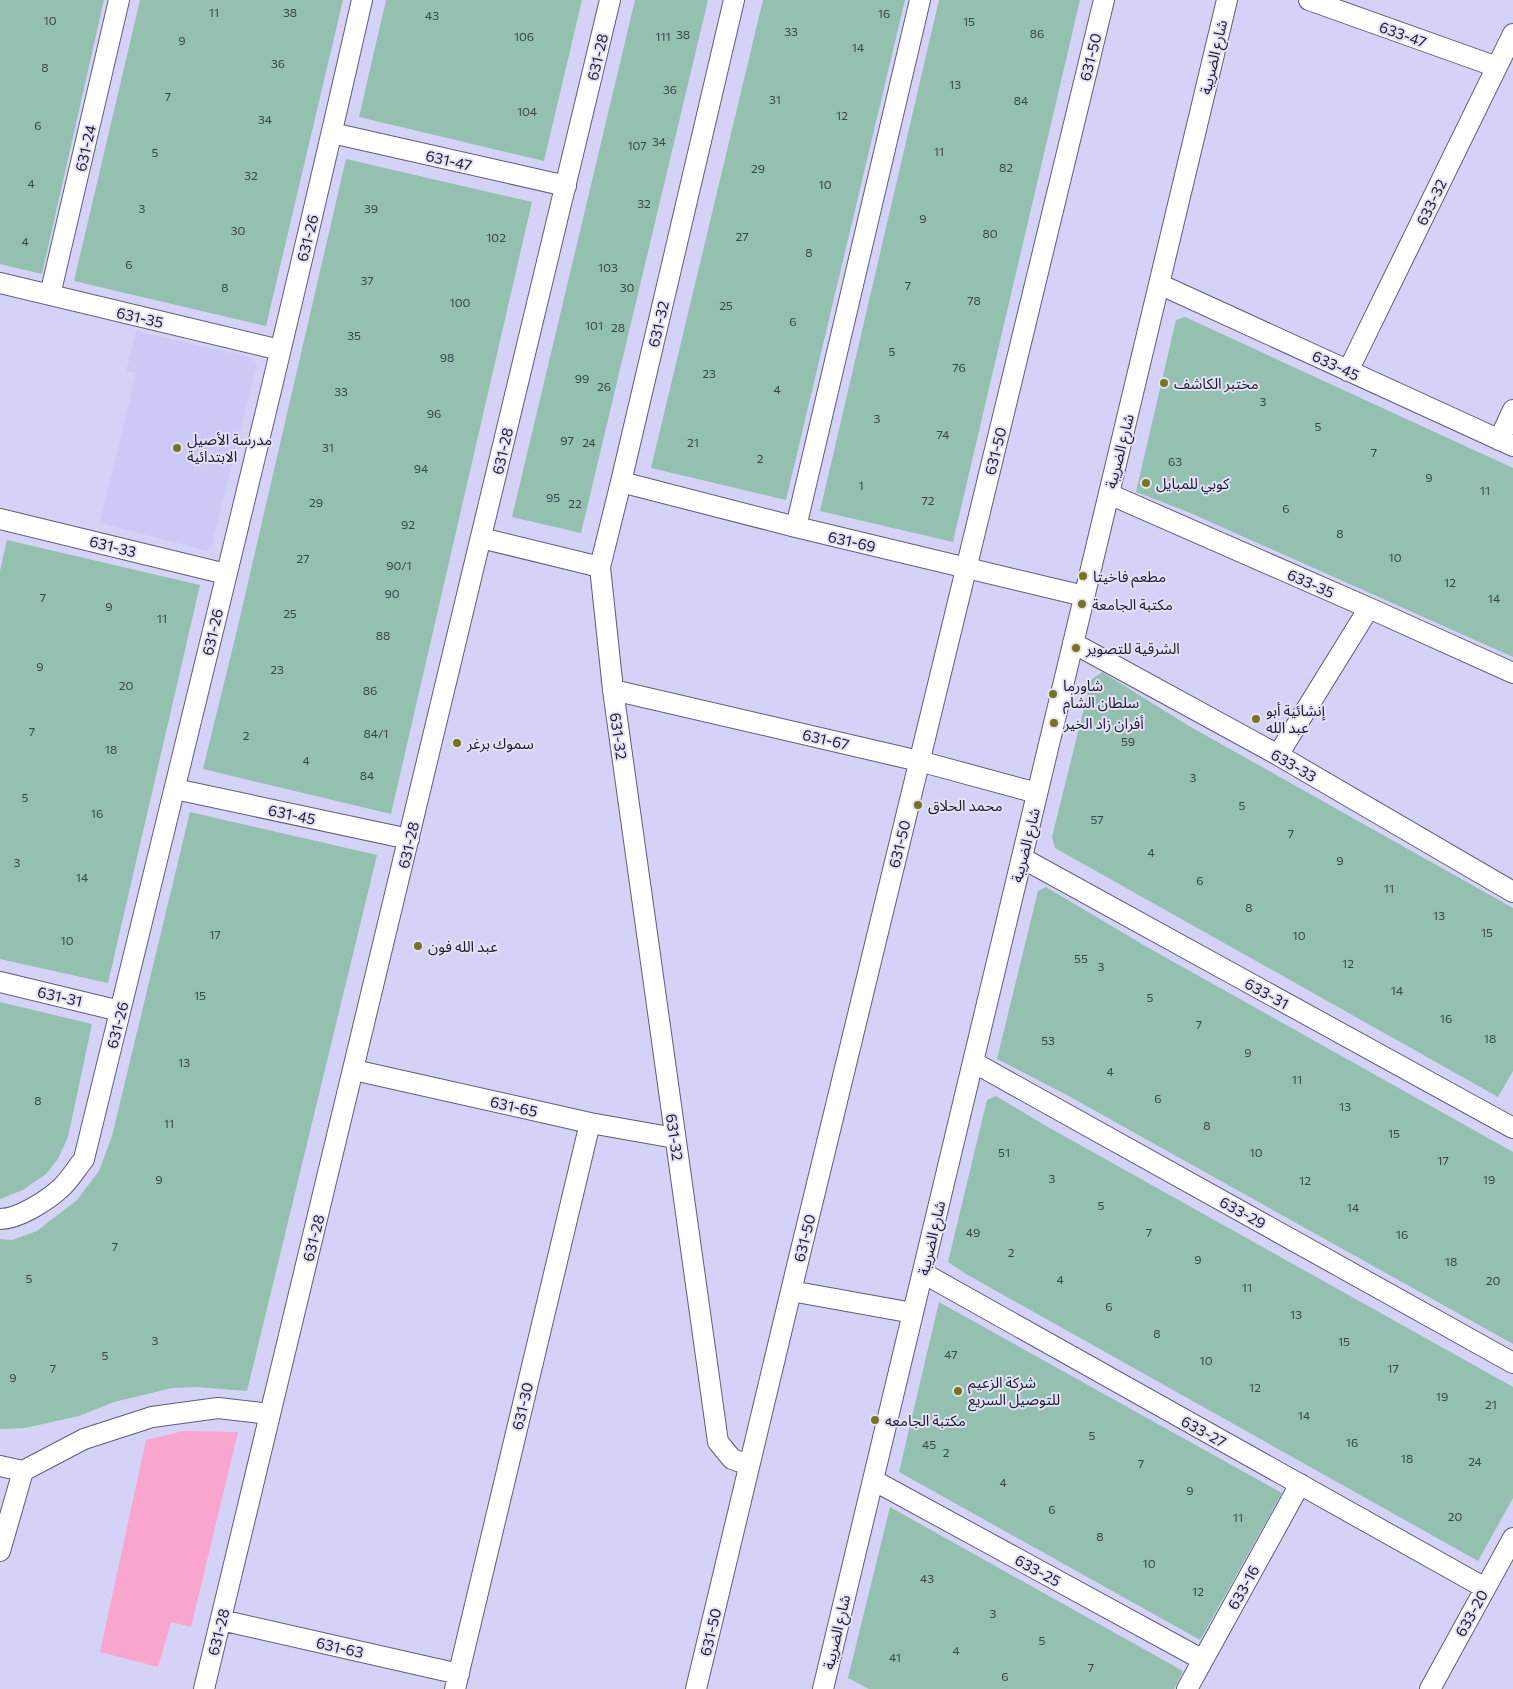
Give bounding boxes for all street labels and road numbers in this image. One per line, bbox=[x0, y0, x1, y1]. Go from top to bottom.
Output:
street label: 633-47 bbox=[1377, 17, 1429, 51]
street label: شارع الضريبة bbox=[1196, 18, 1234, 97]
street label: 631-50 bbox=[1075, 31, 1105, 83]
street label: 631-28 bbox=[583, 32, 611, 82]
street label: 631-24 bbox=[71, 123, 99, 173]
street label: 631-47 bbox=[424, 146, 474, 174]
street label: 633-32 bbox=[1412, 176, 1450, 228]
street label: 631-26 bbox=[292, 213, 322, 263]
street label: 631-32 bbox=[644, 299, 672, 349]
street label: 631-35 bbox=[115, 303, 165, 331]
street label: 633-45 bbox=[1309, 346, 1363, 384]
street label: شارع الضريبة bbox=[1101, 412, 1141, 491]
street label: 631-50 bbox=[980, 425, 1010, 477]
street label: 631-28 bbox=[488, 426, 516, 476]
street label: 631-69 bbox=[826, 527, 878, 555]
street label: 631-33 bbox=[88, 532, 138, 560]
street label: 633-35 bbox=[1285, 565, 1337, 601]
street label: 631-26 bbox=[198, 607, 226, 657]
street label: 631-32 bbox=[607, 711, 631, 761]
street label: 631-67 bbox=[801, 725, 851, 753]
street label: 633-33 bbox=[1268, 745, 1320, 785]
street label: 631-45 bbox=[267, 800, 317, 828]
street label: شارع الضريبة bbox=[1007, 806, 1047, 885]
street label: 631-50 bbox=[884, 818, 914, 870]
street label: 631-28 bbox=[394, 820, 422, 870]
street label: 633-31 bbox=[1242, 974, 1292, 1012]
street label: 631-31 bbox=[36, 982, 84, 1010]
street label: 631-26 bbox=[102, 1000, 132, 1050]
street label: 631-65 bbox=[489, 1092, 539, 1120]
street label: 631-32 bbox=[663, 1112, 687, 1162]
street label: 633-29 bbox=[1217, 1192, 1269, 1232]
street label: شارع الضريبة bbox=[914, 1199, 952, 1278]
street label: 631-50 bbox=[789, 1212, 819, 1264]
street label: 631-28 bbox=[298, 1213, 328, 1263]
street label: 631-30 bbox=[508, 1380, 536, 1432]
street label: 633-27 bbox=[1178, 1411, 1230, 1451]
street label: 633-25 bbox=[1012, 1550, 1064, 1590]
street label: 633-16 bbox=[1223, 1562, 1263, 1612]
street label: 633-20 bbox=[1451, 1587, 1491, 1639]
street label: شارع الضريبة bbox=[819, 1593, 857, 1672]
street label: 631-50 bbox=[696, 1606, 724, 1658]
street label: 631-28 bbox=[203, 1607, 233, 1657]
street label: 631-63 bbox=[315, 1633, 365, 1661]

